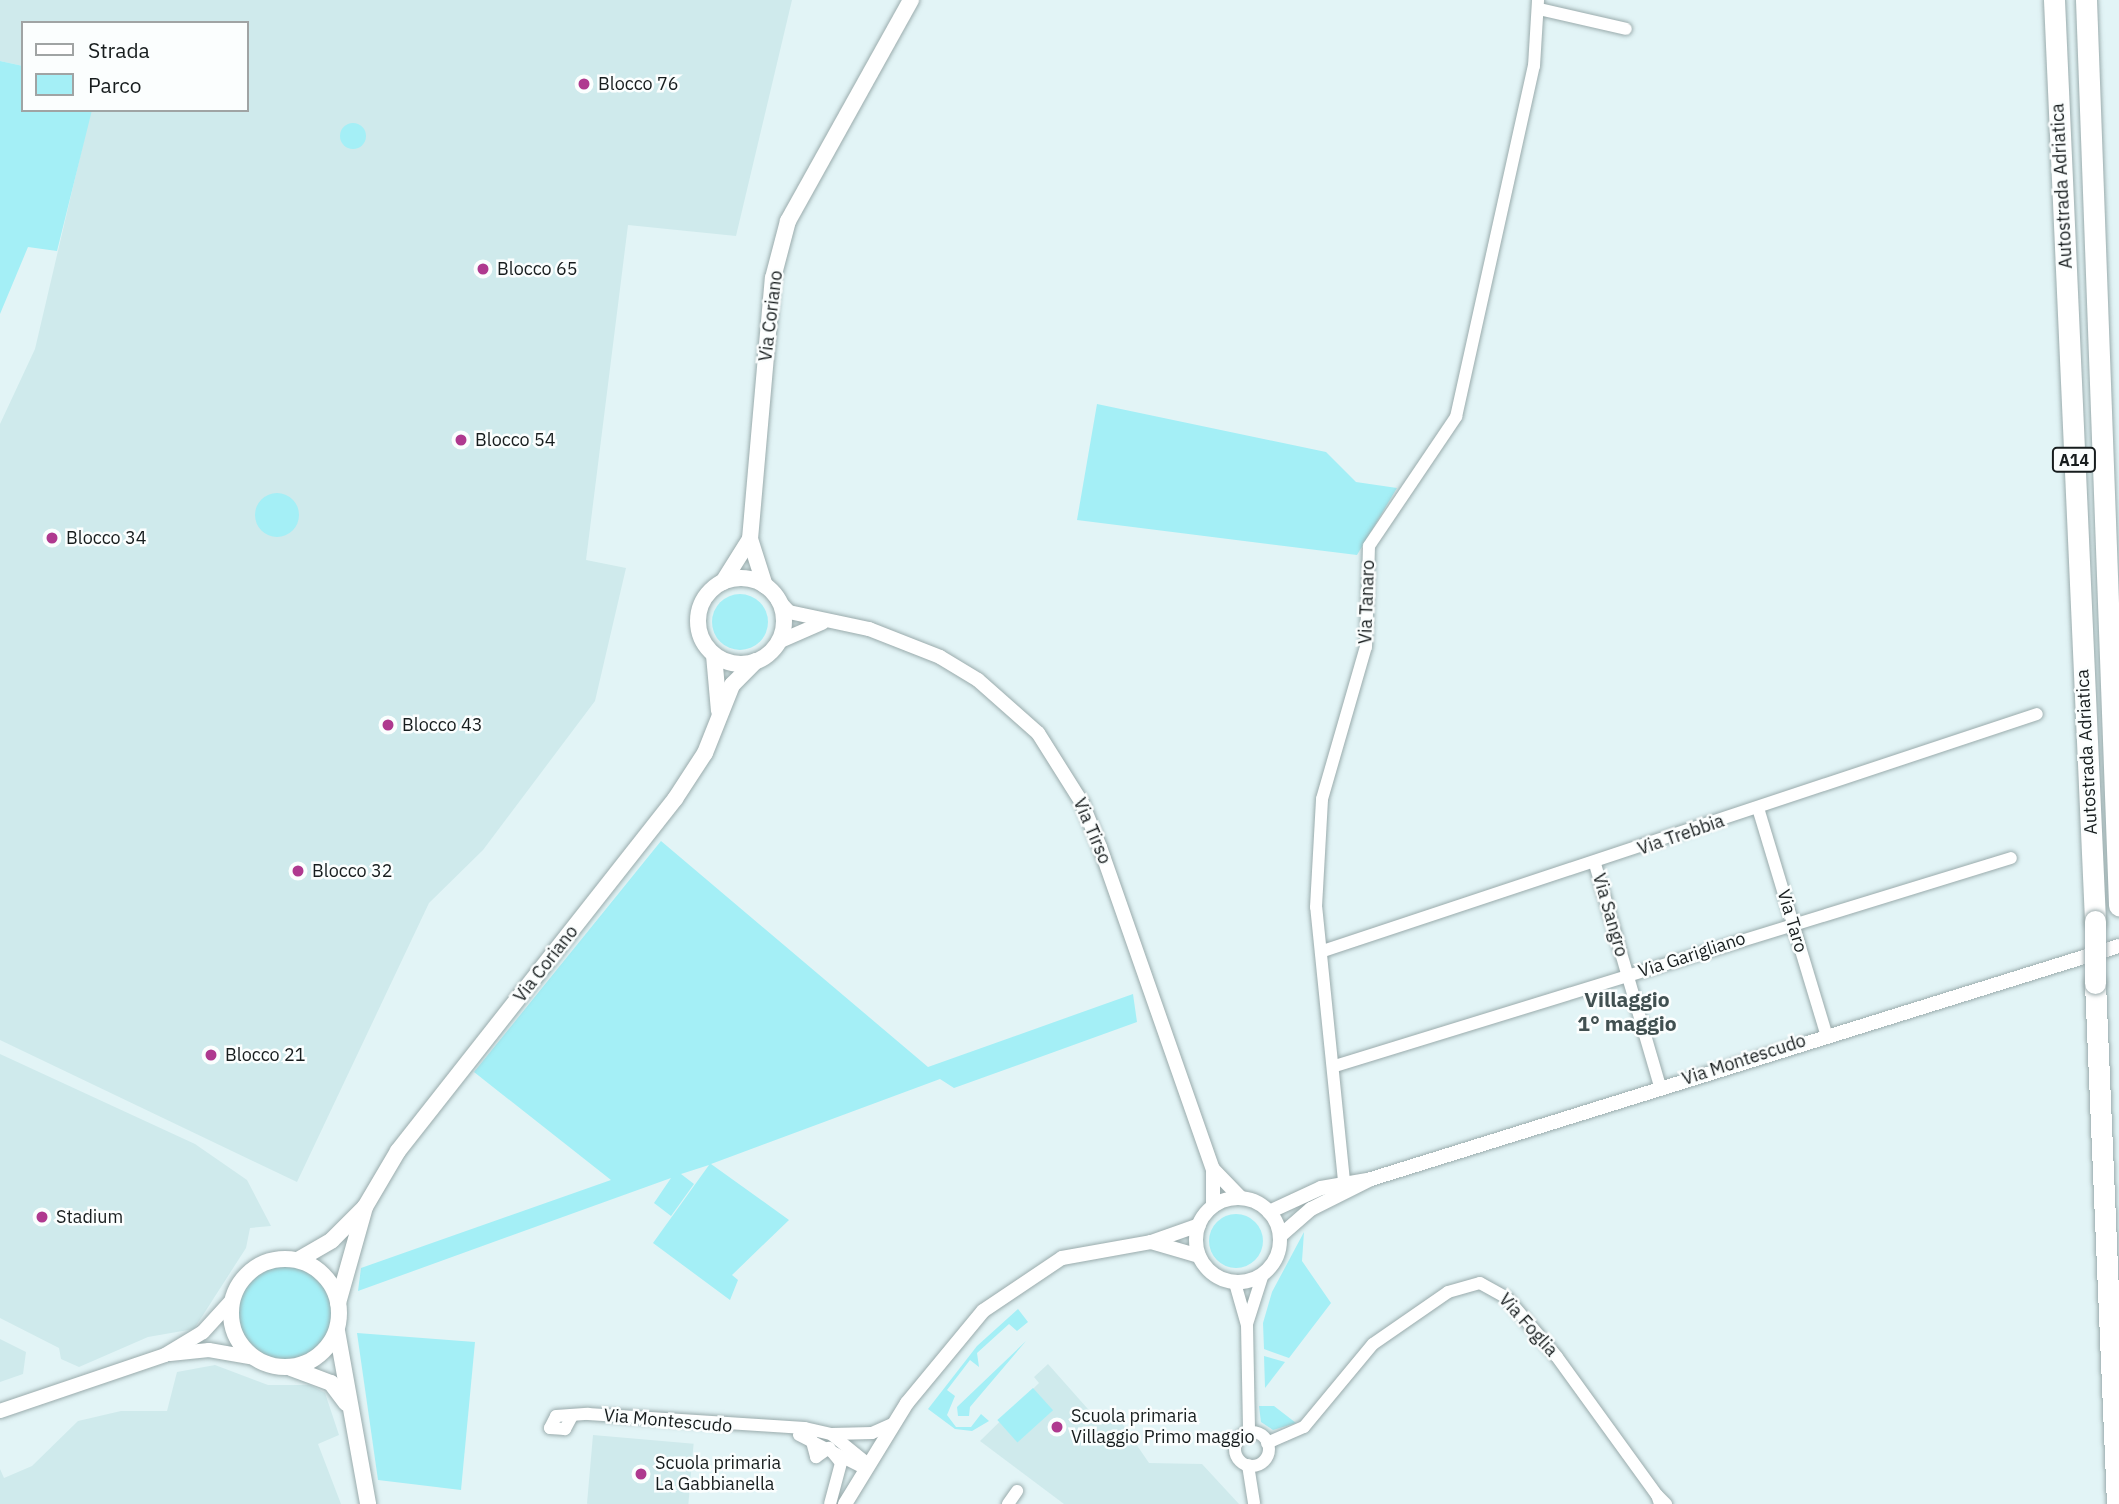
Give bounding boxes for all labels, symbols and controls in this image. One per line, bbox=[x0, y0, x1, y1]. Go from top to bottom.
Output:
legend bbox=[21, 21, 248, 112]
text: Strada bbox=[88, 36, 150, 64]
text: Parco bbox=[88, 71, 142, 99]
place label: Blocco 76 bbox=[598, 73, 679, 95]
marker: Blocco 76 bbox=[576, 76, 592, 92]
street label: Autostrada Adriatica bbox=[2047, 103, 2077, 269]
place label: Blocco 65 bbox=[497, 258, 578, 280]
marker: Blocco 65 bbox=[475, 261, 491, 277]
street label: Via Coriano bbox=[755, 269, 787, 363]
place label: Blocco 54 bbox=[475, 429, 556, 451]
marker: Blocco 54 bbox=[453, 432, 469, 448]
road number: A14 bbox=[2051, 447, 2097, 472]
place label: Blocco 34 bbox=[66, 527, 147, 549]
marker: Blocco 34 bbox=[44, 530, 60, 546]
street label: Via Tanaro bbox=[1355, 559, 1379, 645]
street label: Autostrada Adriatica bbox=[2072, 669, 2102, 835]
place label: Blocco 43 bbox=[402, 714, 483, 736]
marker: Blocco 43 bbox=[380, 717, 396, 733]
street label: Via Tirso bbox=[1068, 795, 1116, 867]
street label: Via Trebbia bbox=[1635, 810, 1727, 860]
place label: Blocco 32 bbox=[312, 860, 393, 882]
marker: Blocco 32 bbox=[290, 863, 306, 879]
street label: Via Sangro bbox=[1588, 871, 1632, 959]
street label: Via Taro bbox=[1772, 887, 1812, 955]
street label: Via Coriano bbox=[509, 921, 583, 1007]
street label: Via Garigliano bbox=[1636, 928, 1748, 982]
district label: Villaggio 1° maggio bbox=[1577, 986, 1677, 1036]
street label: Via Montescudo bbox=[1679, 1030, 1809, 1090]
place label: Blocco 21 bbox=[225, 1044, 306, 1066]
marker: Blocco 21 bbox=[203, 1047, 219, 1063]
place label: Stadium bbox=[56, 1206, 123, 1228]
marker: Stadium bbox=[34, 1209, 50, 1225]
street label: Via Foglia bbox=[1494, 1289, 1562, 1361]
street label: Via Montescudo bbox=[603, 1405, 733, 1437]
place label: Scuola primaria Villaggio Primo maggio bbox=[1071, 1406, 1254, 1448]
marker: Scuola primaria Villaggio Primo maggio bbox=[1049, 1419, 1065, 1435]
place label: Scuola primaria La Gabbianella bbox=[655, 1453, 781, 1496]
marker: Scuola primaria La Gabbianella bbox=[633, 1466, 649, 1482]

